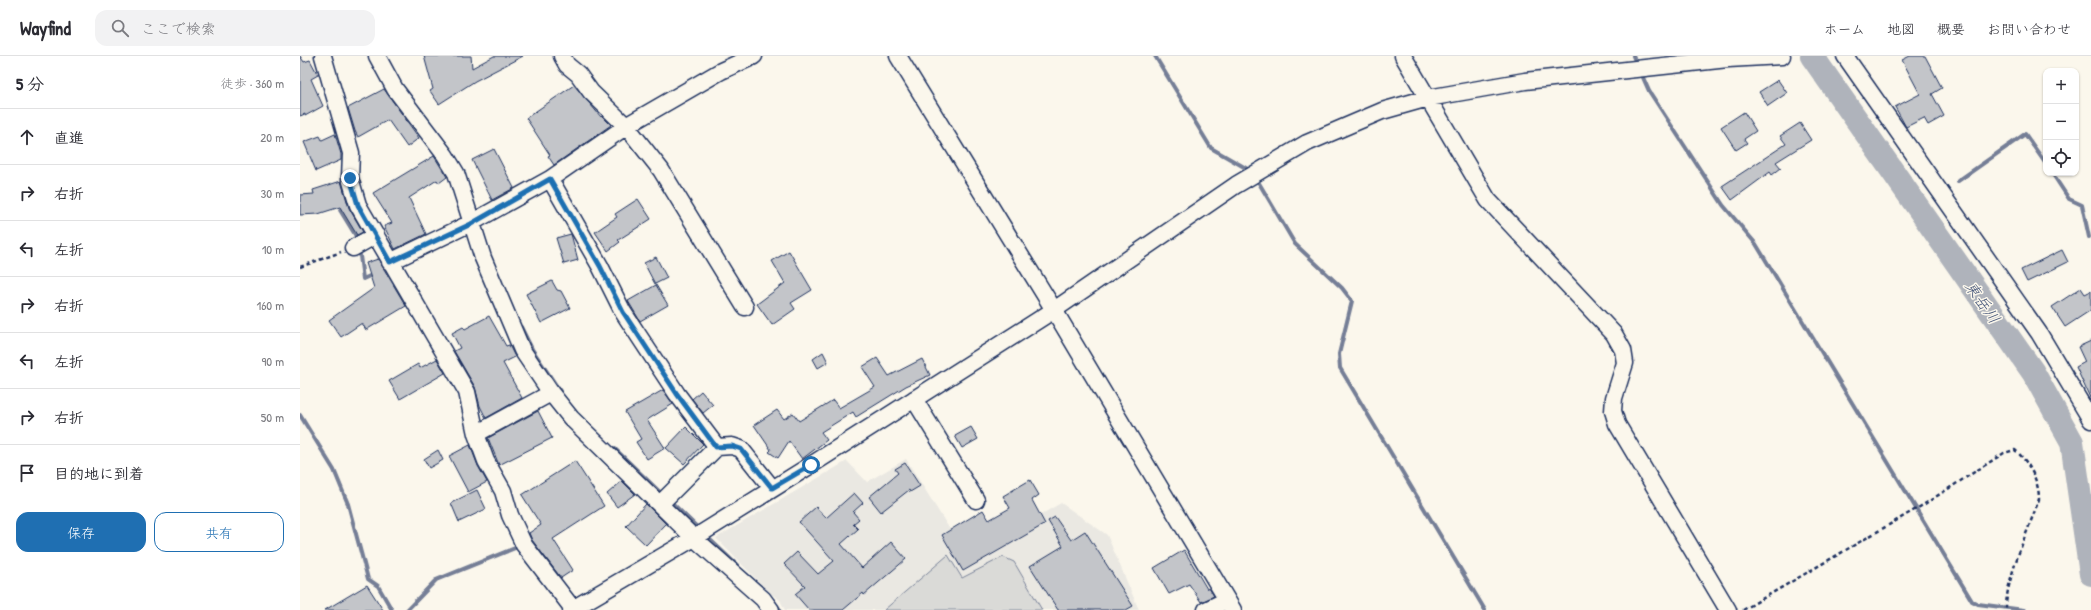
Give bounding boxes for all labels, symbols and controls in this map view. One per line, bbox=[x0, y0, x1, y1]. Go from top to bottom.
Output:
search box bbox=[95, 10, 375, 46]
text: Wayfind bbox=[20, 15, 71, 41]
icon: search bbox=[109, 17, 131, 39]
text: ここで検索 bbox=[141, 18, 216, 39]
text: ホーム bbox=[1824, 19, 1865, 38]
text: 地図 bbox=[1887, 19, 1915, 38]
text: 概要 bbox=[1937, 19, 1965, 38]
text: お問い合わせ bbox=[1987, 19, 2071, 38]
map controls bbox=[2043, 68, 2079, 176]
button: + bbox=[2043, 68, 2079, 104]
text: 5 分 bbox=[16, 72, 44, 95]
text: 徒歩 · 360 m bbox=[221, 74, 284, 92]
button: − bbox=[2043, 104, 2079, 140]
icon: ahead bbox=[16, 126, 38, 148]
text: 直進 bbox=[54, 127, 84, 148]
text: 20 m bbox=[260, 128, 284, 146]
button: locate bbox=[2043, 140, 2079, 176]
route end bbox=[341, 169, 359, 187]
icon: right bbox=[16, 182, 38, 204]
text: 右折 bbox=[54, 183, 84, 204]
text: 30 m bbox=[261, 184, 284, 202]
icon: left bbox=[16, 238, 38, 260]
text: 左折 bbox=[54, 239, 84, 260]
text: 10 m bbox=[262, 240, 284, 258]
water label: 東岳川 bbox=[1960, 276, 2006, 328]
icon: right bbox=[16, 294, 38, 316]
text: 右折 bbox=[54, 295, 84, 316]
text: 160 m bbox=[256, 296, 284, 314]
icon: left bbox=[16, 350, 38, 372]
text: 左折 bbox=[54, 351, 84, 372]
text: 90 m bbox=[262, 352, 284, 370]
icon: right bbox=[16, 406, 38, 428]
text: 右折 bbox=[54, 407, 84, 428]
text: 50 m bbox=[261, 408, 284, 426]
route start bbox=[802, 456, 820, 474]
icon: arrive bbox=[16, 462, 38, 484]
text: 目的地に到着 bbox=[54, 463, 144, 484]
button: 保存 bbox=[16, 512, 146, 552]
button: 共有 bbox=[154, 512, 284, 552]

